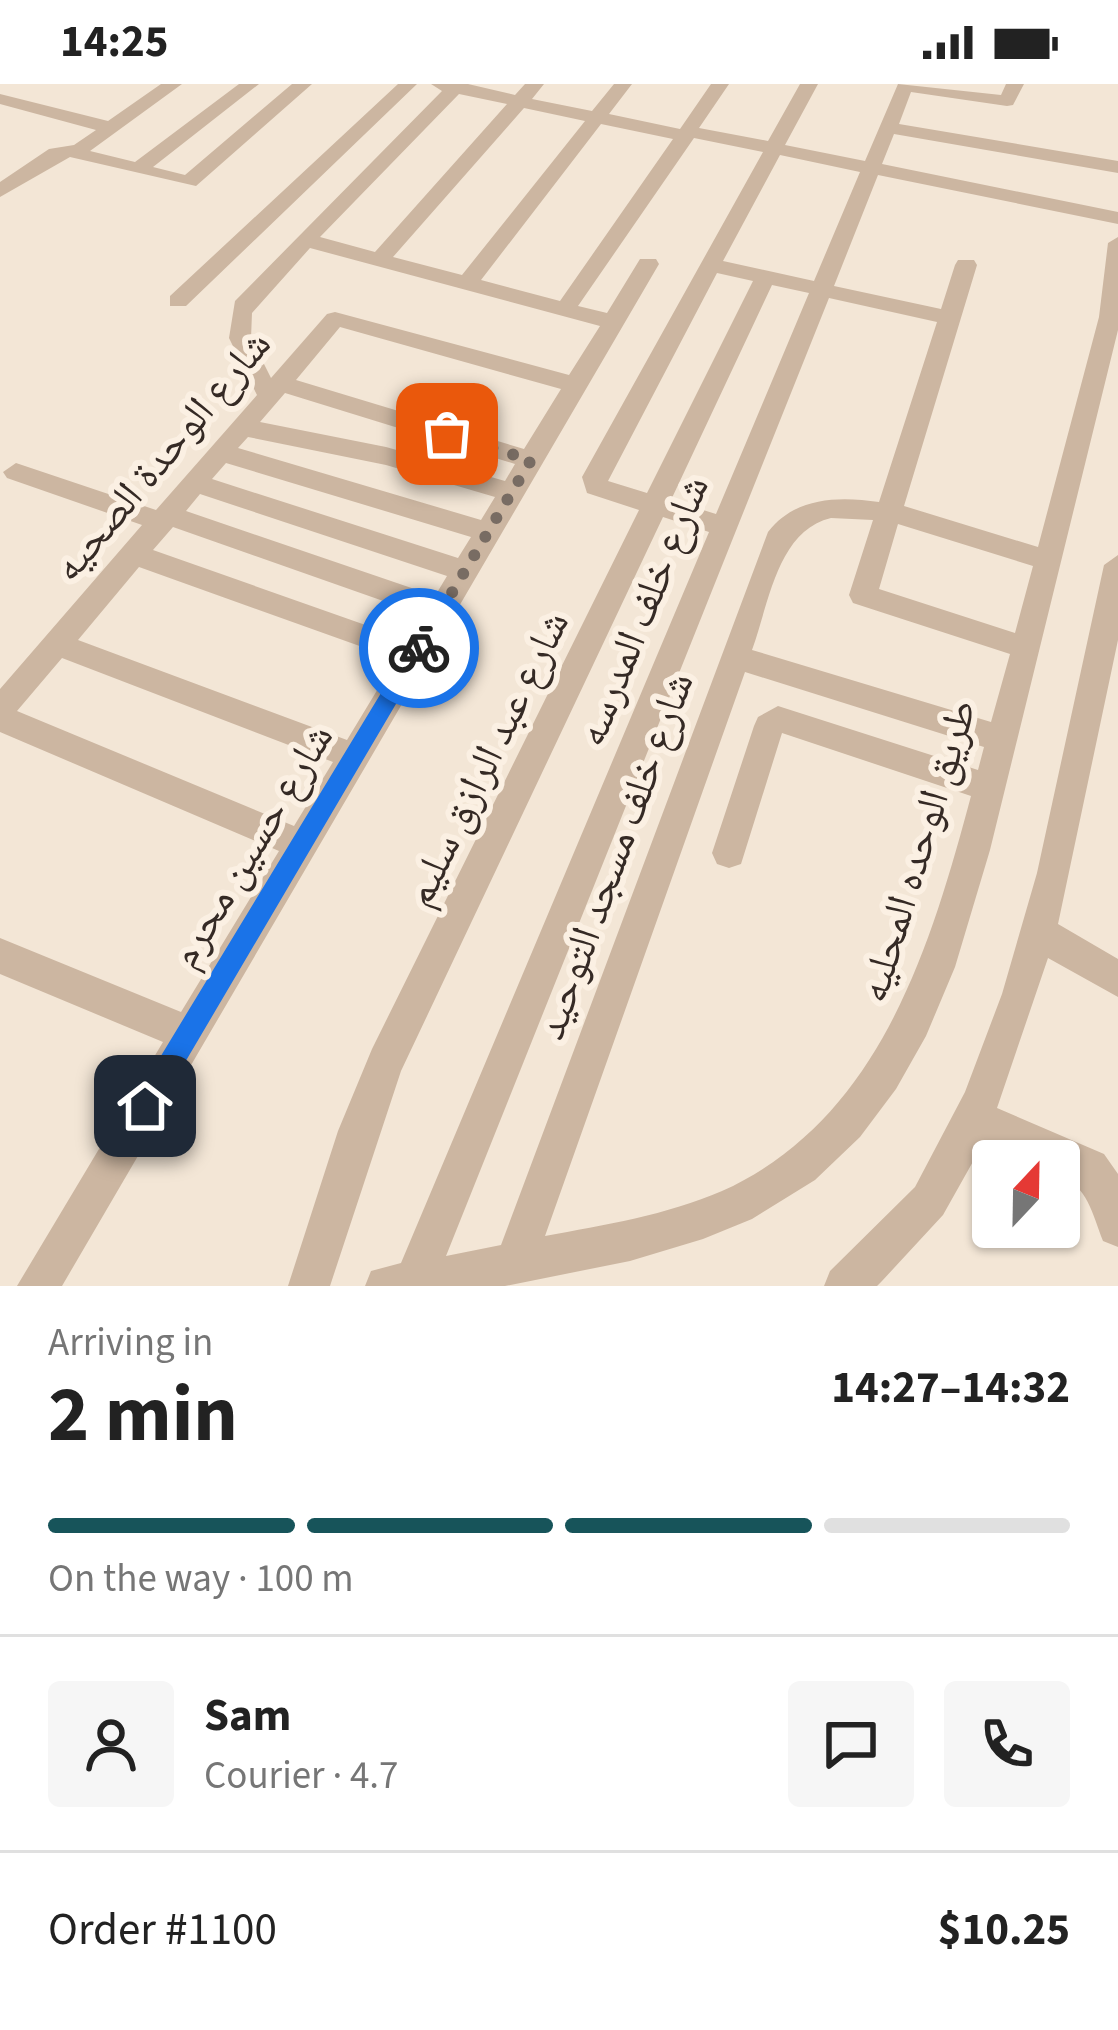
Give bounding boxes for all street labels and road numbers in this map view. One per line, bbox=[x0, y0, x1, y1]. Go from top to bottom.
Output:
street label: شارع الوحدة الصحيه bbox=[39, 317, 285, 595]
street label: شارع خلف المدرسه bbox=[561, 467, 725, 755]
street label: شارع عبد الرازق سليم bbox=[389, 601, 585, 917]
street label: شارع خلف مسجد التوحيد bbox=[521, 664, 709, 1048]
street label: طريق الوحده المحليه bbox=[843, 692, 993, 1010]
street label: شارع حسين محرم bbox=[155, 712, 349, 980]

